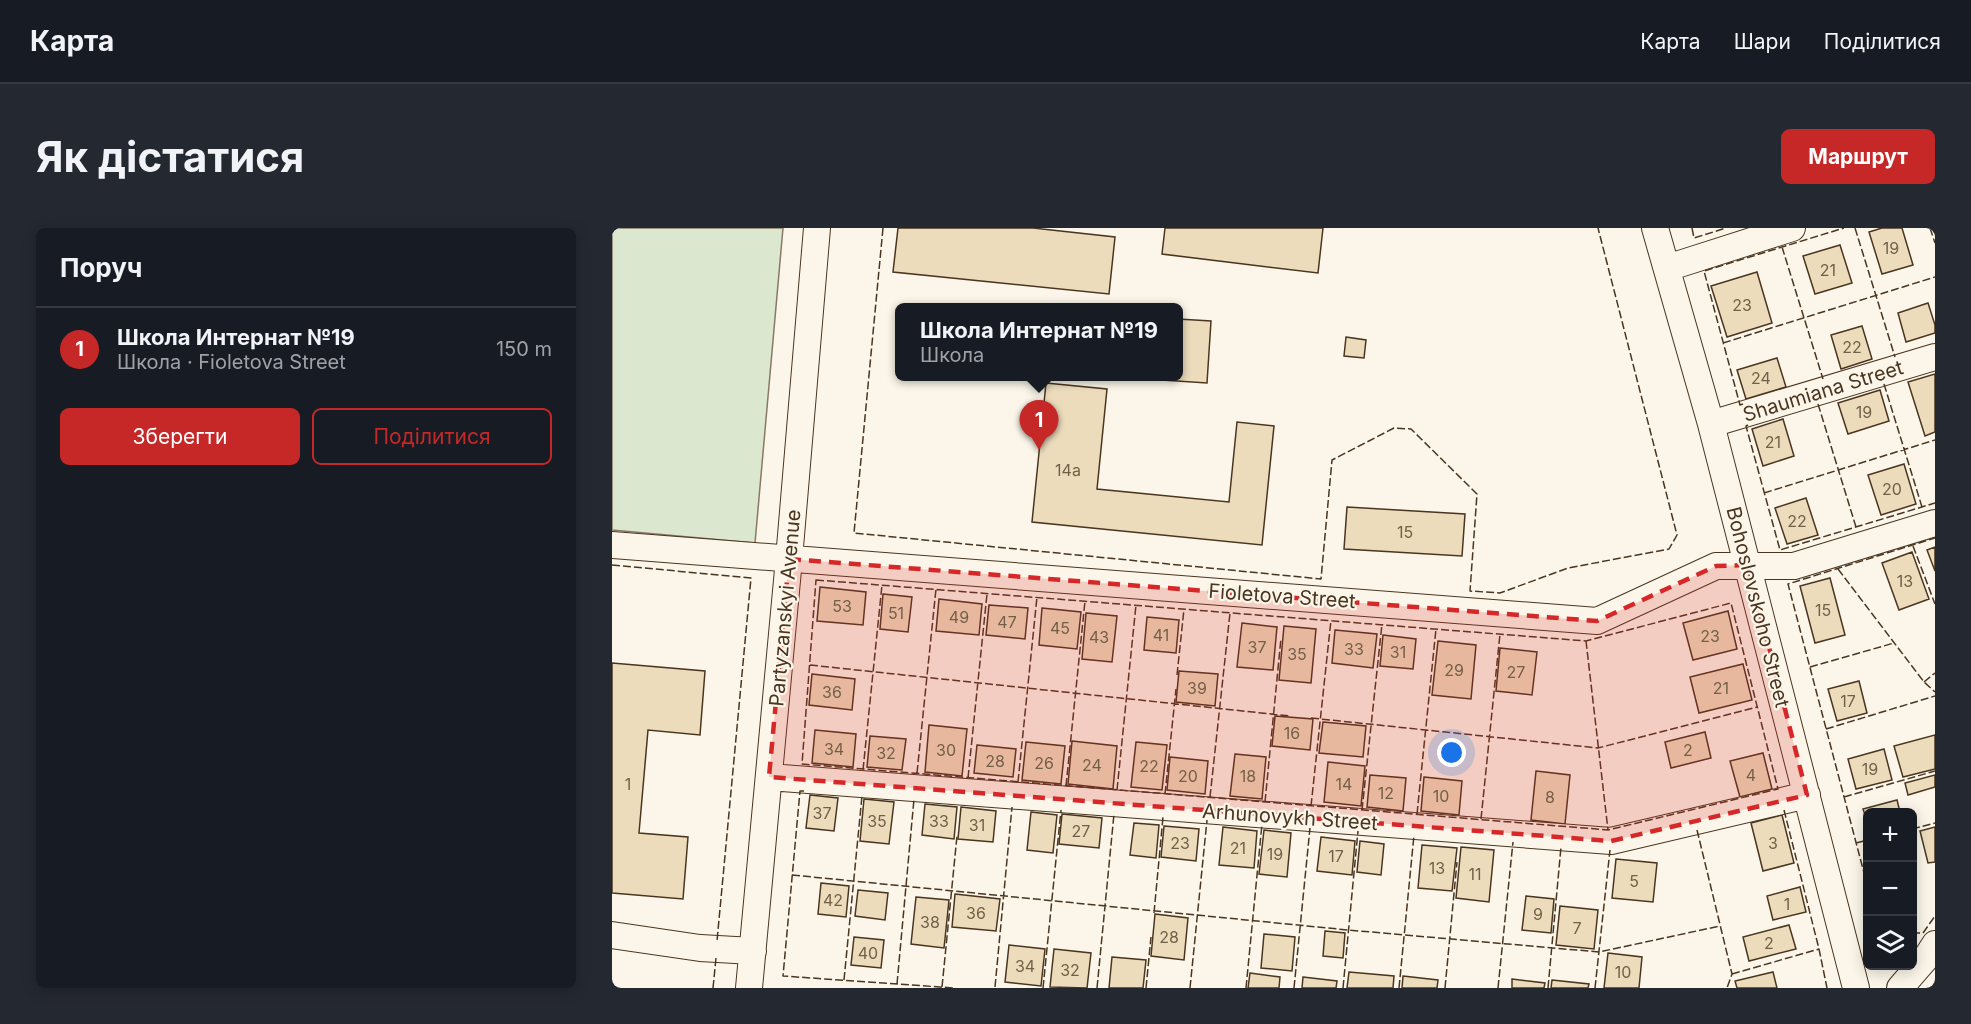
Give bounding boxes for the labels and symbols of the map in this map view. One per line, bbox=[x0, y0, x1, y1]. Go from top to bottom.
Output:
house number: 19 bbox=[1883, 238, 1899, 258]
house number: 21 bbox=[1820, 260, 1836, 280]
house number: 23 bbox=[1732, 295, 1752, 315]
house number: 22 bbox=[1842, 337, 1862, 357]
street label: Shaumiana Street bbox=[1740, 355, 1907, 427]
house number: 24 bbox=[1751, 368, 1771, 388]
pin: 1 bbox=[1020, 400, 1058, 450]
house number: 19 bbox=[1856, 402, 1872, 422]
house number: 21 bbox=[1765, 432, 1781, 452]
house number: 14а bbox=[1055, 460, 1081, 480]
house number: 20 bbox=[1882, 479, 1902, 499]
street label: Bohoslovskoho Street bbox=[1721, 504, 1795, 710]
street label: Partyzanskyi Avenue bbox=[764, 509, 806, 707]
house number: 22 bbox=[1787, 511, 1807, 531]
house number: 15 bbox=[1397, 522, 1413, 542]
house number: 13 bbox=[1897, 571, 1913, 591]
street label: Fioletova Street bbox=[1208, 579, 1357, 613]
house number: 53 bbox=[832, 596, 852, 616]
house number: 15 bbox=[1815, 600, 1831, 620]
house number: 51 bbox=[888, 603, 904, 623]
house number: 49 bbox=[949, 607, 969, 627]
house number: 47 bbox=[997, 612, 1017, 632]
house number: 45 bbox=[1050, 618, 1070, 638]
house number: 41 bbox=[1153, 625, 1169, 645]
house number: 23 bbox=[1700, 626, 1720, 646]
house number: 43 bbox=[1089, 627, 1109, 647]
house number: 37 bbox=[1248, 637, 1266, 657]
house number: 33 bbox=[1344, 639, 1364, 659]
house number: 31 bbox=[1390, 642, 1406, 662]
house number: 35 bbox=[1287, 644, 1307, 664]
house number: 29 bbox=[1444, 660, 1464, 680]
house number: 27 bbox=[1507, 662, 1525, 682]
house number: 39 bbox=[1187, 678, 1207, 698]
house number: 21 bbox=[1713, 678, 1729, 698]
house number: 36 bbox=[822, 682, 842, 702]
house number: 17 bbox=[1840, 691, 1856, 711]
house number: 16 bbox=[1284, 723, 1300, 743]
your location bbox=[1437, 738, 1466, 767]
house number: 34 bbox=[824, 739, 844, 759]
house number: 30 bbox=[936, 740, 956, 760]
house number: 2 bbox=[1683, 740, 1693, 760]
house number: 32 bbox=[876, 743, 896, 763]
house number: 28 bbox=[985, 751, 1005, 771]
house number: 26 bbox=[1034, 753, 1054, 773]
house number: 24 bbox=[1082, 755, 1102, 775]
house number: 22 bbox=[1139, 756, 1159, 776]
house number: 19 bbox=[1862, 759, 1878, 779]
house number: 4 bbox=[1746, 765, 1756, 785]
house number: 20 bbox=[1178, 766, 1198, 786]
house number: 18 bbox=[1240, 766, 1256, 786]
house number: 1 bbox=[625, 774, 631, 794]
house number: 14 bbox=[1336, 774, 1352, 794]
house number: 12 bbox=[1378, 783, 1394, 803]
house number: 10 bbox=[1433, 786, 1449, 806]
house number: 8 bbox=[1545, 787, 1555, 807]
street label: Arhunovykh Street bbox=[1201, 799, 1379, 835]
house number: 37 bbox=[813, 803, 831, 823]
house number: 35 bbox=[867, 811, 887, 831]
house number: 33 bbox=[929, 811, 949, 831]
house number: 31 bbox=[969, 815, 985, 835]
house number: 27 bbox=[1072, 821, 1090, 841]
house number: 23 bbox=[1170, 833, 1190, 853]
house number: 3 bbox=[1768, 833, 1778, 853]
house number: 21 bbox=[1230, 838, 1246, 858]
house number: 19 bbox=[1267, 844, 1283, 864]
house number: 17 bbox=[1328, 846, 1344, 866]
house number: 13 bbox=[1429, 858, 1445, 878]
house number: 11 bbox=[1468, 864, 1482, 884]
house number: 5 bbox=[1629, 871, 1639, 891]
house number: 42 bbox=[823, 890, 843, 910]
house number: 1 bbox=[1784, 894, 1790, 914]
house number: 36 bbox=[966, 903, 986, 923]
house number: 9 bbox=[1533, 904, 1543, 924]
house number: 38 bbox=[920, 912, 940, 932]
house number: 7 bbox=[1572, 918, 1582, 938]
house number: 28 bbox=[1159, 927, 1179, 947]
house number: 2 bbox=[1764, 933, 1774, 953]
house number: 40 bbox=[858, 943, 878, 963]
house number: 34 bbox=[1015, 956, 1035, 976]
house number: 32 bbox=[1060, 960, 1080, 980]
house number: 10 bbox=[1615, 962, 1631, 982]

